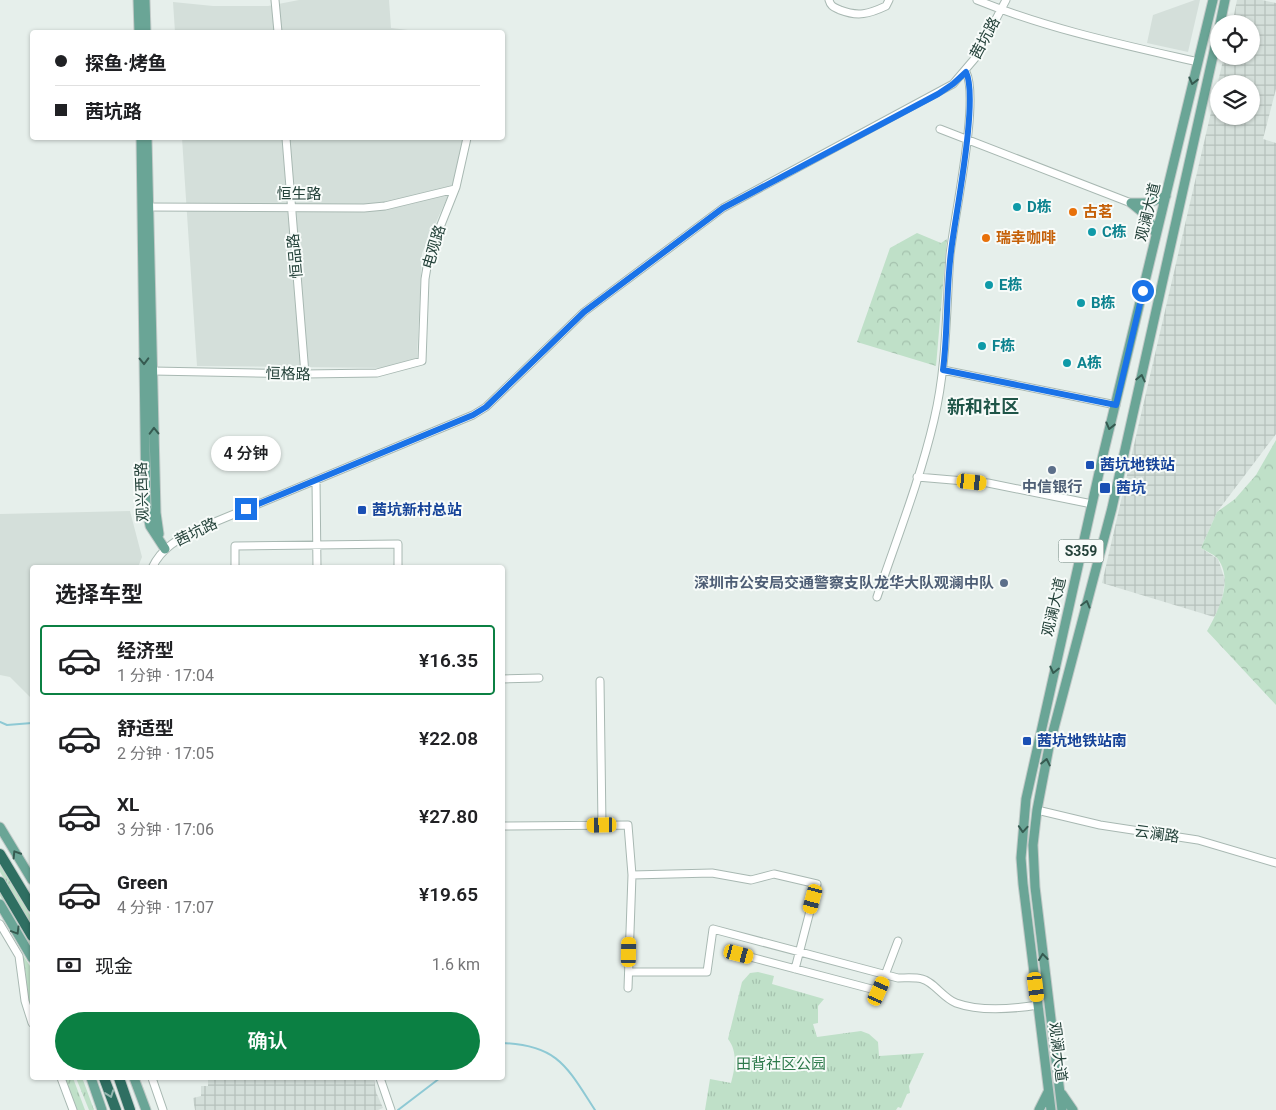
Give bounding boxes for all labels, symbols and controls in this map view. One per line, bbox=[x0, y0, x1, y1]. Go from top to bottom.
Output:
street label: 茜坑路 bbox=[966, 14, 1004, 62]
map controls bbox=[1210, 15, 1260, 125]
button: locate bbox=[1210, 15, 1260, 65]
text: 探鱼·烤鱼 bbox=[85, 52, 167, 75]
button: layers bbox=[1210, 75, 1260, 125]
one-way arrow bbox=[1188, 77, 1199, 86]
text: 茜坑路 bbox=[85, 100, 142, 123]
street label: 观澜大道 bbox=[1132, 181, 1164, 243]
street label: 恒生路 bbox=[276, 185, 322, 203]
place label: D栋 bbox=[1027, 198, 1052, 216]
marker: D栋 bbox=[1011, 201, 1023, 213]
place label: 古茗 bbox=[1083, 203, 1113, 221]
marker: 古茗 bbox=[1067, 206, 1079, 218]
street label: 电观路 bbox=[419, 223, 449, 271]
place label: C栋 bbox=[1102, 223, 1127, 241]
marker: C栋 bbox=[1086, 226, 1098, 238]
place label: 瑞幸咖啡 bbox=[996, 229, 1056, 247]
marker: 瑞幸咖啡 bbox=[980, 232, 992, 244]
street label: 恒品路 bbox=[284, 233, 306, 279]
place label: E栋 bbox=[999, 276, 1022, 294]
marker: E栋 bbox=[983, 279, 995, 291]
route start bbox=[1132, 280, 1154, 302]
place label: B栋 bbox=[1091, 294, 1116, 312]
marker: B栋 bbox=[1075, 297, 1087, 309]
place label: F栋 bbox=[992, 337, 1015, 355]
marker: F栋 bbox=[976, 340, 988, 352]
place label: A栋 bbox=[1077, 354, 1102, 372]
marker: A栋 bbox=[1061, 357, 1073, 369]
one-way arrow bbox=[139, 358, 149, 365]
street label: 恒格路 bbox=[265, 365, 311, 383]
one-way arrow bbox=[1135, 374, 1146, 383]
district label: 新和社区 bbox=[947, 396, 1019, 417]
one-way arrow bbox=[1105, 422, 1116, 431]
one-way arrow bbox=[149, 427, 159, 435]
callout: 4 分钟 bbox=[211, 436, 281, 472]
text: 4 分钟 bbox=[223, 444, 269, 463]
place label: 茜坑地铁站 bbox=[1100, 456, 1175, 474]
marker: 茜坑地铁站 bbox=[1084, 459, 1096, 471]
street label: 观兴西路 bbox=[132, 462, 152, 522]
marker: 中信银行 bbox=[1046, 464, 1058, 476]
car bbox=[956, 473, 987, 491]
place label: 中信银行 bbox=[1022, 478, 1082, 496]
place label: 茜坑 bbox=[1116, 479, 1146, 497]
marker: 茜坑 bbox=[1098, 481, 1112, 495]
route end bbox=[235, 498, 257, 520]
place label: 茜坑新村总站 bbox=[372, 501, 462, 519]
marker: 茜坑新村总站 bbox=[356, 504, 368, 516]
street label: 茜坑路 bbox=[172, 514, 220, 550]
road number: S359 bbox=[1058, 540, 1104, 562]
place label: 深圳市公安局交通警察支队龙华大队观澜中队 bbox=[694, 574, 994, 592]
street label: 观澜大道 bbox=[1038, 576, 1070, 638]
marker: 深圳市公安局交通警察支队龙华大队观澜中队 bbox=[998, 577, 1010, 589]
text: 选择车型 bbox=[55, 582, 143, 607]
one-way arrow bbox=[1081, 601, 1091, 609]
icon: car bbox=[57, 638, 102, 683]
text: 经济型 bbox=[117, 639, 174, 662]
text: ¥16.35 bbox=[419, 649, 478, 672]
one-way arrow bbox=[1049, 665, 1059, 674]
text: 1 分钟 · 17:04 bbox=[117, 666, 214, 685]
icon: car bbox=[57, 716, 102, 761]
text: 舒适型 bbox=[117, 717, 174, 740]
text: ¥22.08 bbox=[419, 727, 478, 750]
place label: 茜坑地铁站南 bbox=[1037, 732, 1127, 750]
marker: 茜坑地铁站南 bbox=[1021, 735, 1033, 747]
text: 2 分钟 · 17:05 bbox=[117, 744, 214, 763]
one-way arrow bbox=[1040, 757, 1051, 766]
text: XL bbox=[117, 793, 139, 816]
icon: car bbox=[57, 794, 102, 839]
text: ¥27.80 bbox=[419, 805, 478, 828]
car bbox=[586, 817, 617, 833]
text: 3 分钟 · 17:06 bbox=[117, 820, 214, 839]
street label: 云澜路 bbox=[1133, 822, 1181, 846]
one-way arrow bbox=[1018, 826, 1029, 834]
one-way arrow bbox=[13, 850, 23, 859]
text: Green bbox=[117, 871, 168, 894]
icon: car bbox=[57, 872, 102, 917]
text: ¥19.65 bbox=[419, 883, 478, 906]
car bbox=[801, 883, 824, 915]
text: 4 分钟 · 17:07 bbox=[117, 898, 214, 917]
one-way arrow bbox=[10, 926, 20, 935]
car bbox=[621, 937, 636, 967]
car bbox=[722, 943, 755, 965]
icon: cash bbox=[55, 951, 83, 979]
one-way arrow bbox=[1038, 953, 1049, 961]
text: 现金 bbox=[95, 955, 133, 978]
text: 1.6 km bbox=[432, 955, 480, 974]
car bbox=[1026, 971, 1045, 1003]
car bbox=[866, 974, 891, 1008]
button: 确认 bbox=[55, 1012, 480, 1070]
street label: 观澜大道 bbox=[1045, 1021, 1071, 1083]
park label: 田背社区公园 bbox=[736, 1055, 826, 1073]
one-way arrow bbox=[104, 1089, 114, 1098]

